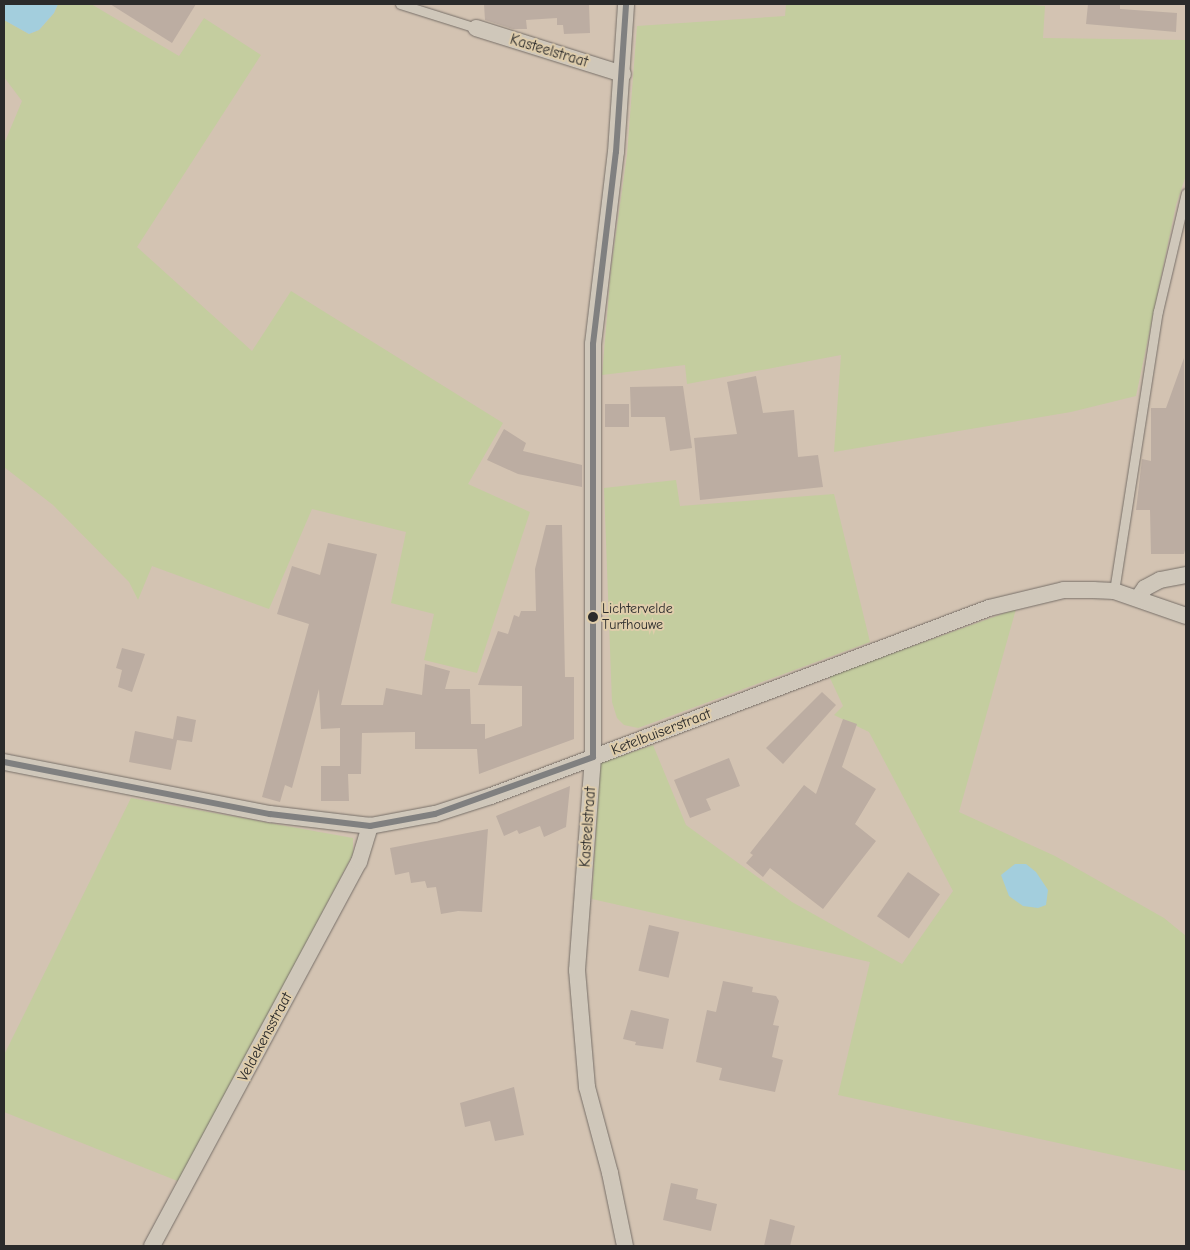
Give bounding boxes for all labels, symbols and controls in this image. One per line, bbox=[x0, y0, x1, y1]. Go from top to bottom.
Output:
street label: Kasteelstraat bbox=[508, 31, 590, 71]
place label: Lichtervelde Turfhouwe bbox=[602, 601, 673, 634]
marker: Lichtervelde Turfhouwe bbox=[588, 612, 598, 622]
street label: Ketelbuiserstraat bbox=[609, 705, 713, 759]
street label: Kasteelstraat bbox=[576, 786, 600, 868]
street label: Veldekensstraat bbox=[234, 989, 296, 1085]

